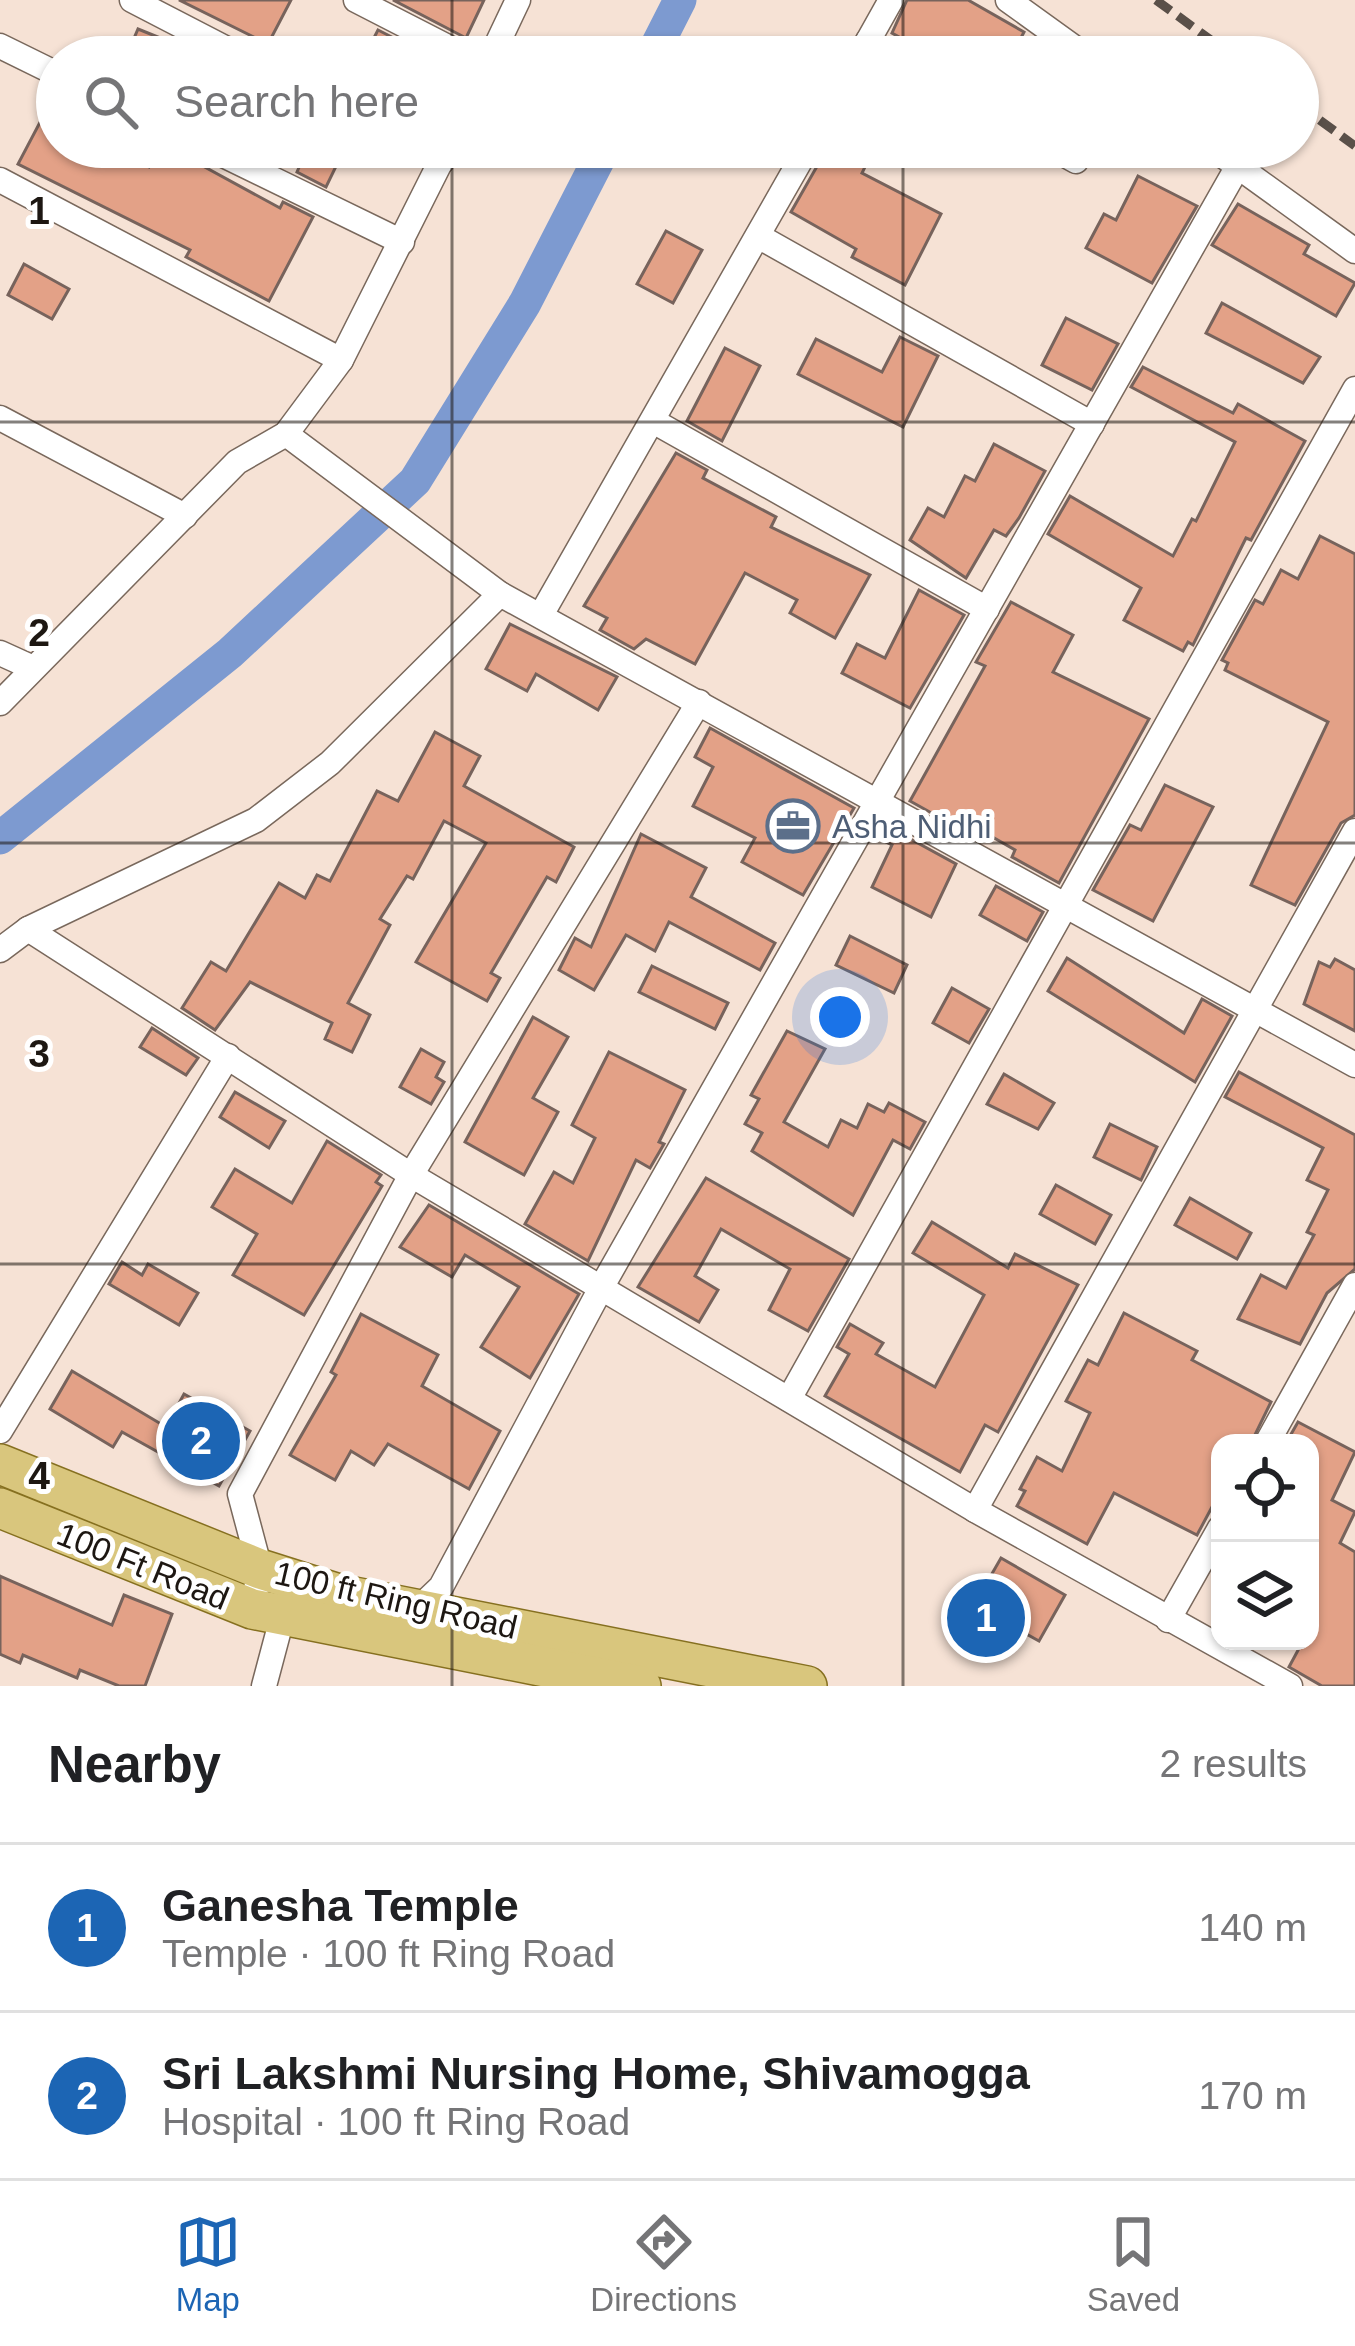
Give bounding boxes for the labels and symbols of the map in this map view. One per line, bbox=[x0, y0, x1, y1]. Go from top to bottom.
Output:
text: 1 bbox=[28, 189, 50, 232]
text: 2 bbox=[28, 611, 50, 654]
office icon: Asha Nidhi bbox=[765, 798, 821, 854]
place label: Asha Nidhi bbox=[832, 808, 992, 845]
your location bbox=[810, 987, 870, 1047]
text: 3 bbox=[28, 1032, 50, 1075]
pin: 2 bbox=[162, 1396, 240, 1486]
text: 4 bbox=[28, 1454, 50, 1497]
street label: 100 Ft Road bbox=[52, 1515, 234, 1617]
street label: 100 ft Ring Road bbox=[271, 1554, 521, 1646]
pin: 1 bbox=[947, 1573, 1025, 1663]

